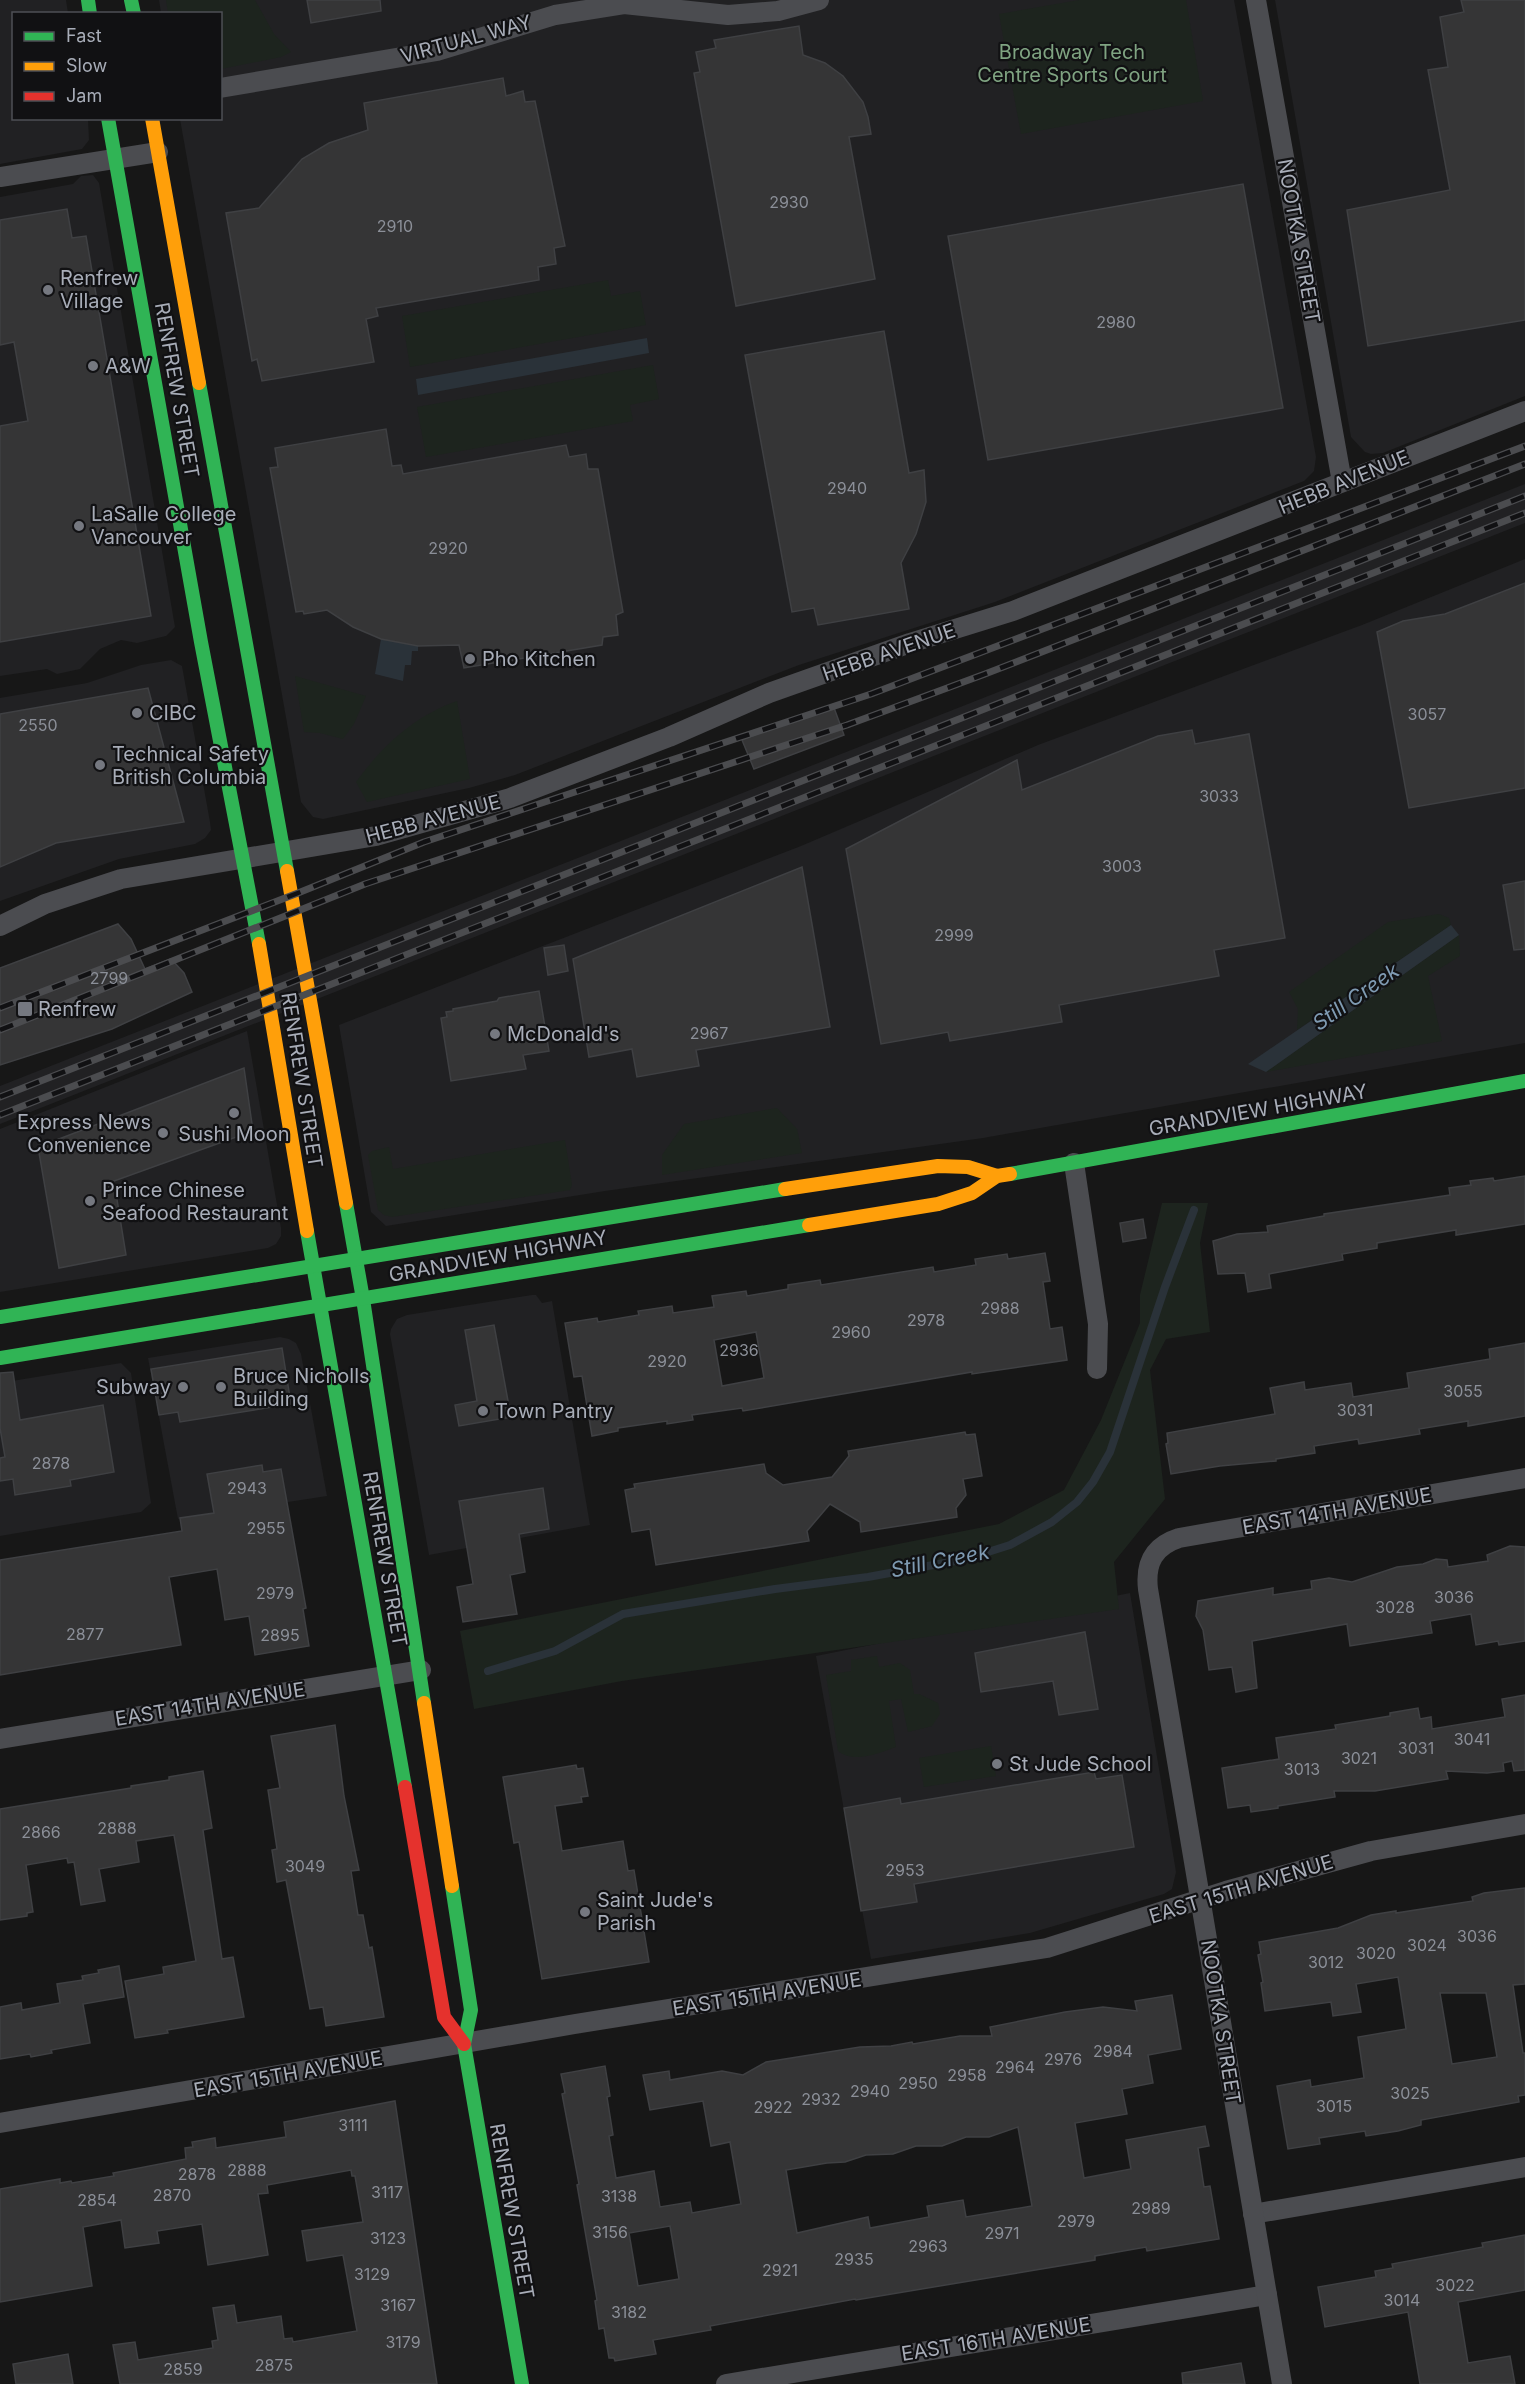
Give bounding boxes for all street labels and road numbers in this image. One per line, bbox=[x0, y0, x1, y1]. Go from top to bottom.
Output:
street label: VIRTUAL WAY bbox=[398, 10, 535, 68]
street label: NOOTKA STREET bbox=[1273, 157, 1325, 325]
street label: RENFREW STREET bbox=[150, 300, 204, 480]
street label: HEBB AVENUE bbox=[1275, 445, 1413, 519]
street label: HEBB AVENUE bbox=[819, 618, 959, 686]
street label: HEBB AVENUE bbox=[363, 789, 503, 849]
street label: RENFREW STREET bbox=[276, 990, 328, 1170]
street label: GRANDVIEW HIGHWAY bbox=[1147, 1079, 1370, 1141]
street label: GRANDVIEW HIGHWAY bbox=[387, 1225, 610, 1287]
street label: RENFREW STREET bbox=[358, 1469, 412, 1649]
street label: EAST 14TH AVENUE bbox=[1240, 1483, 1434, 1539]
street label: EAST 14TH AVENUE bbox=[113, 1677, 307, 1731]
street label: EAST 15TH AVENUE bbox=[1146, 1850, 1336, 1928]
street label: NOOTKA STREET bbox=[1196, 1938, 1246, 2106]
street label: EAST 15TH AVENUE bbox=[671, 1967, 863, 2021]
street label: EAST 15TH AVENUE bbox=[192, 2046, 384, 2102]
street label: RENFREW STREET bbox=[485, 2121, 539, 2301]
street label: EAST 16TH AVENUE bbox=[900, 2312, 1092, 2366]

